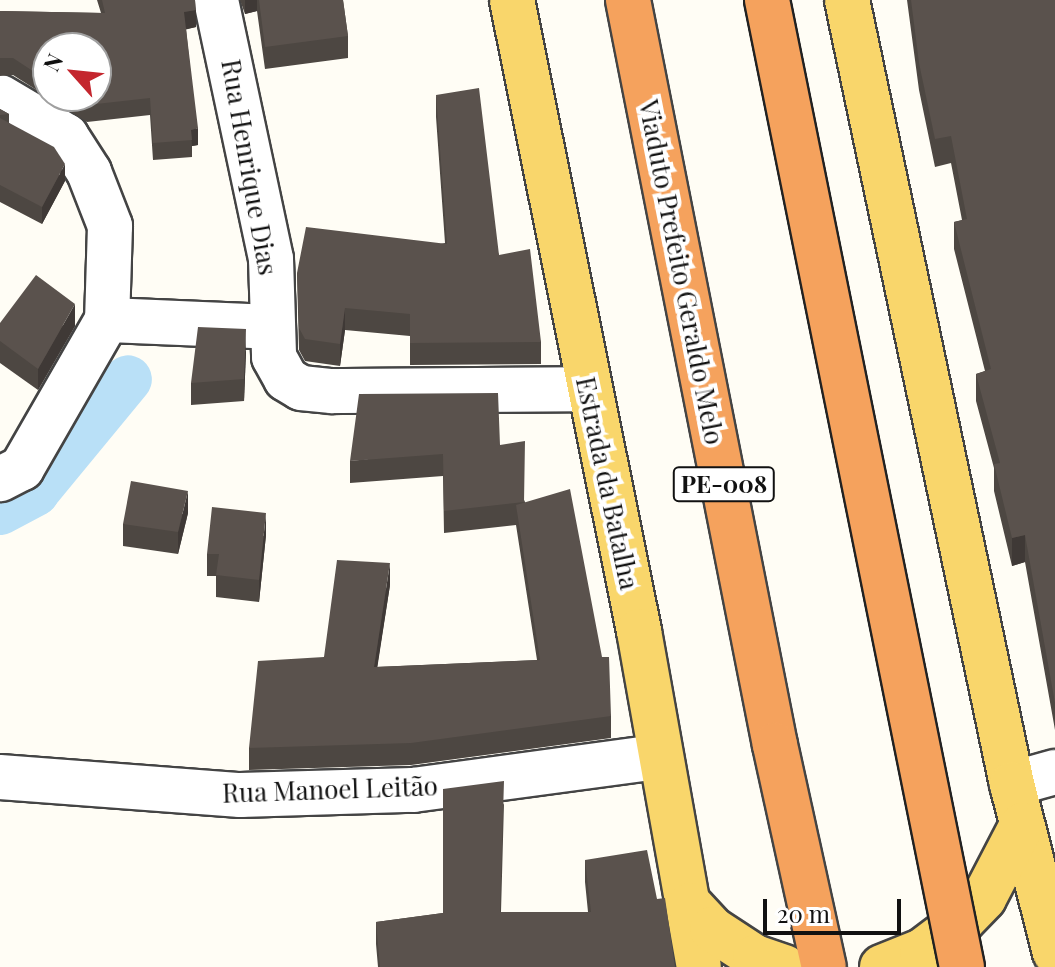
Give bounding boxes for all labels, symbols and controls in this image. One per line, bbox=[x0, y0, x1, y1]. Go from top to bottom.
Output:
north arrow bbox=[32, 32, 112, 112]
text: N bbox=[35, 48, 69, 76]
street label: Rua Henrique Dias bbox=[216, 57, 284, 277]
street label: Viaduto Prefeito Geraldo Melo bbox=[633, 97, 731, 447]
street label: Estrada da Batalha bbox=[570, 374, 646, 592]
road number: PE-008 bbox=[672, 464, 776, 504]
street label: Rua Manoel Leitão bbox=[221, 770, 439, 808]
scale bar bbox=[767, 883, 905, 933]
text: 20 m bbox=[777, 897, 830, 929]

